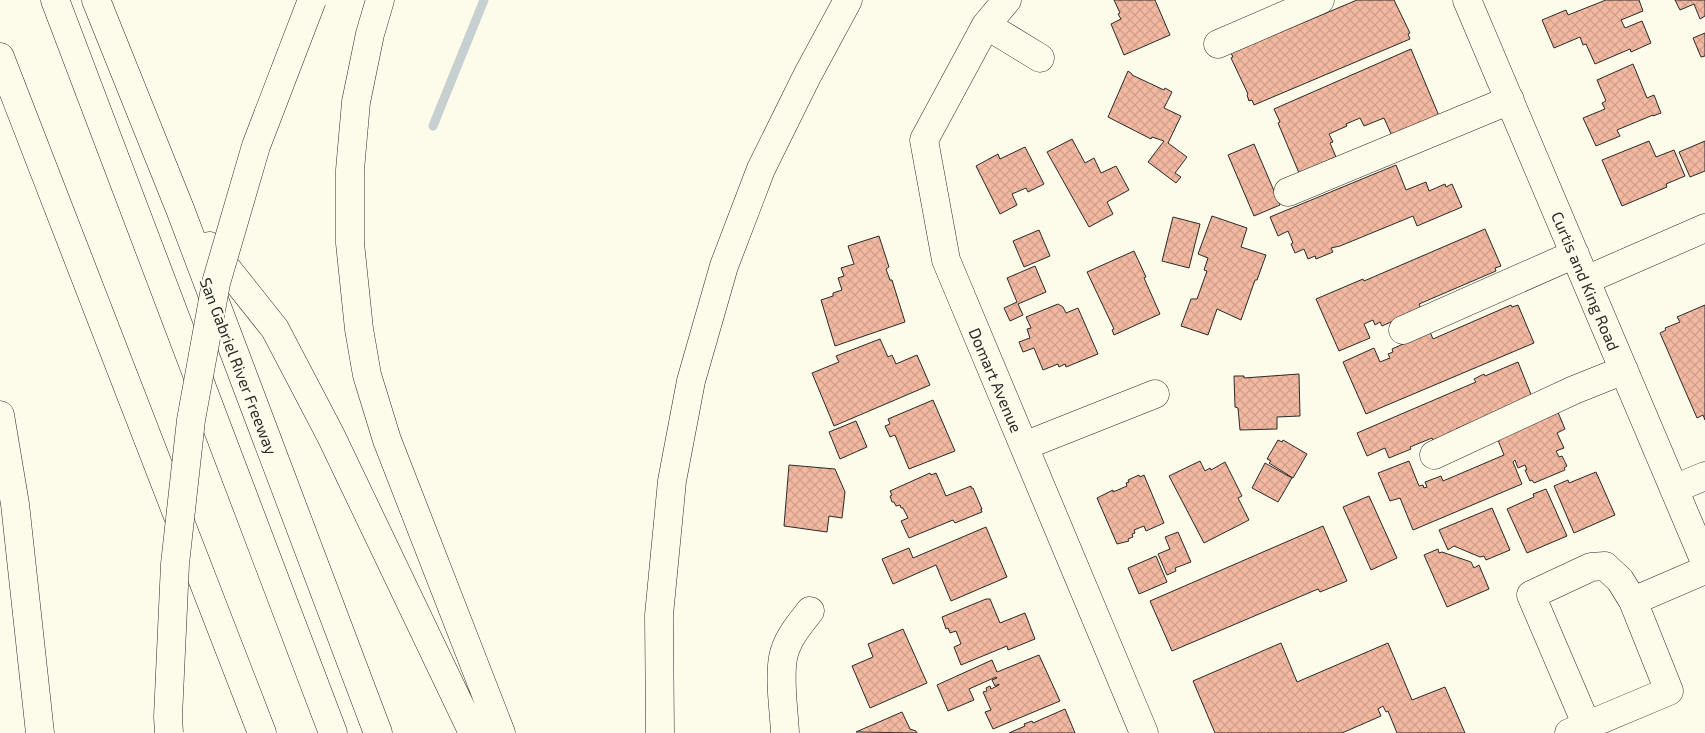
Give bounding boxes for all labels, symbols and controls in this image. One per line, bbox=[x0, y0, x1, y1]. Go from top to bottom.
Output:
street label: Curtis and King Road bbox=[1548, 209, 1624, 353]
street label: San Gabriel River Freeway bbox=[196, 275, 282, 458]
street label: Domart Avenue bbox=[965, 325, 1027, 435]

